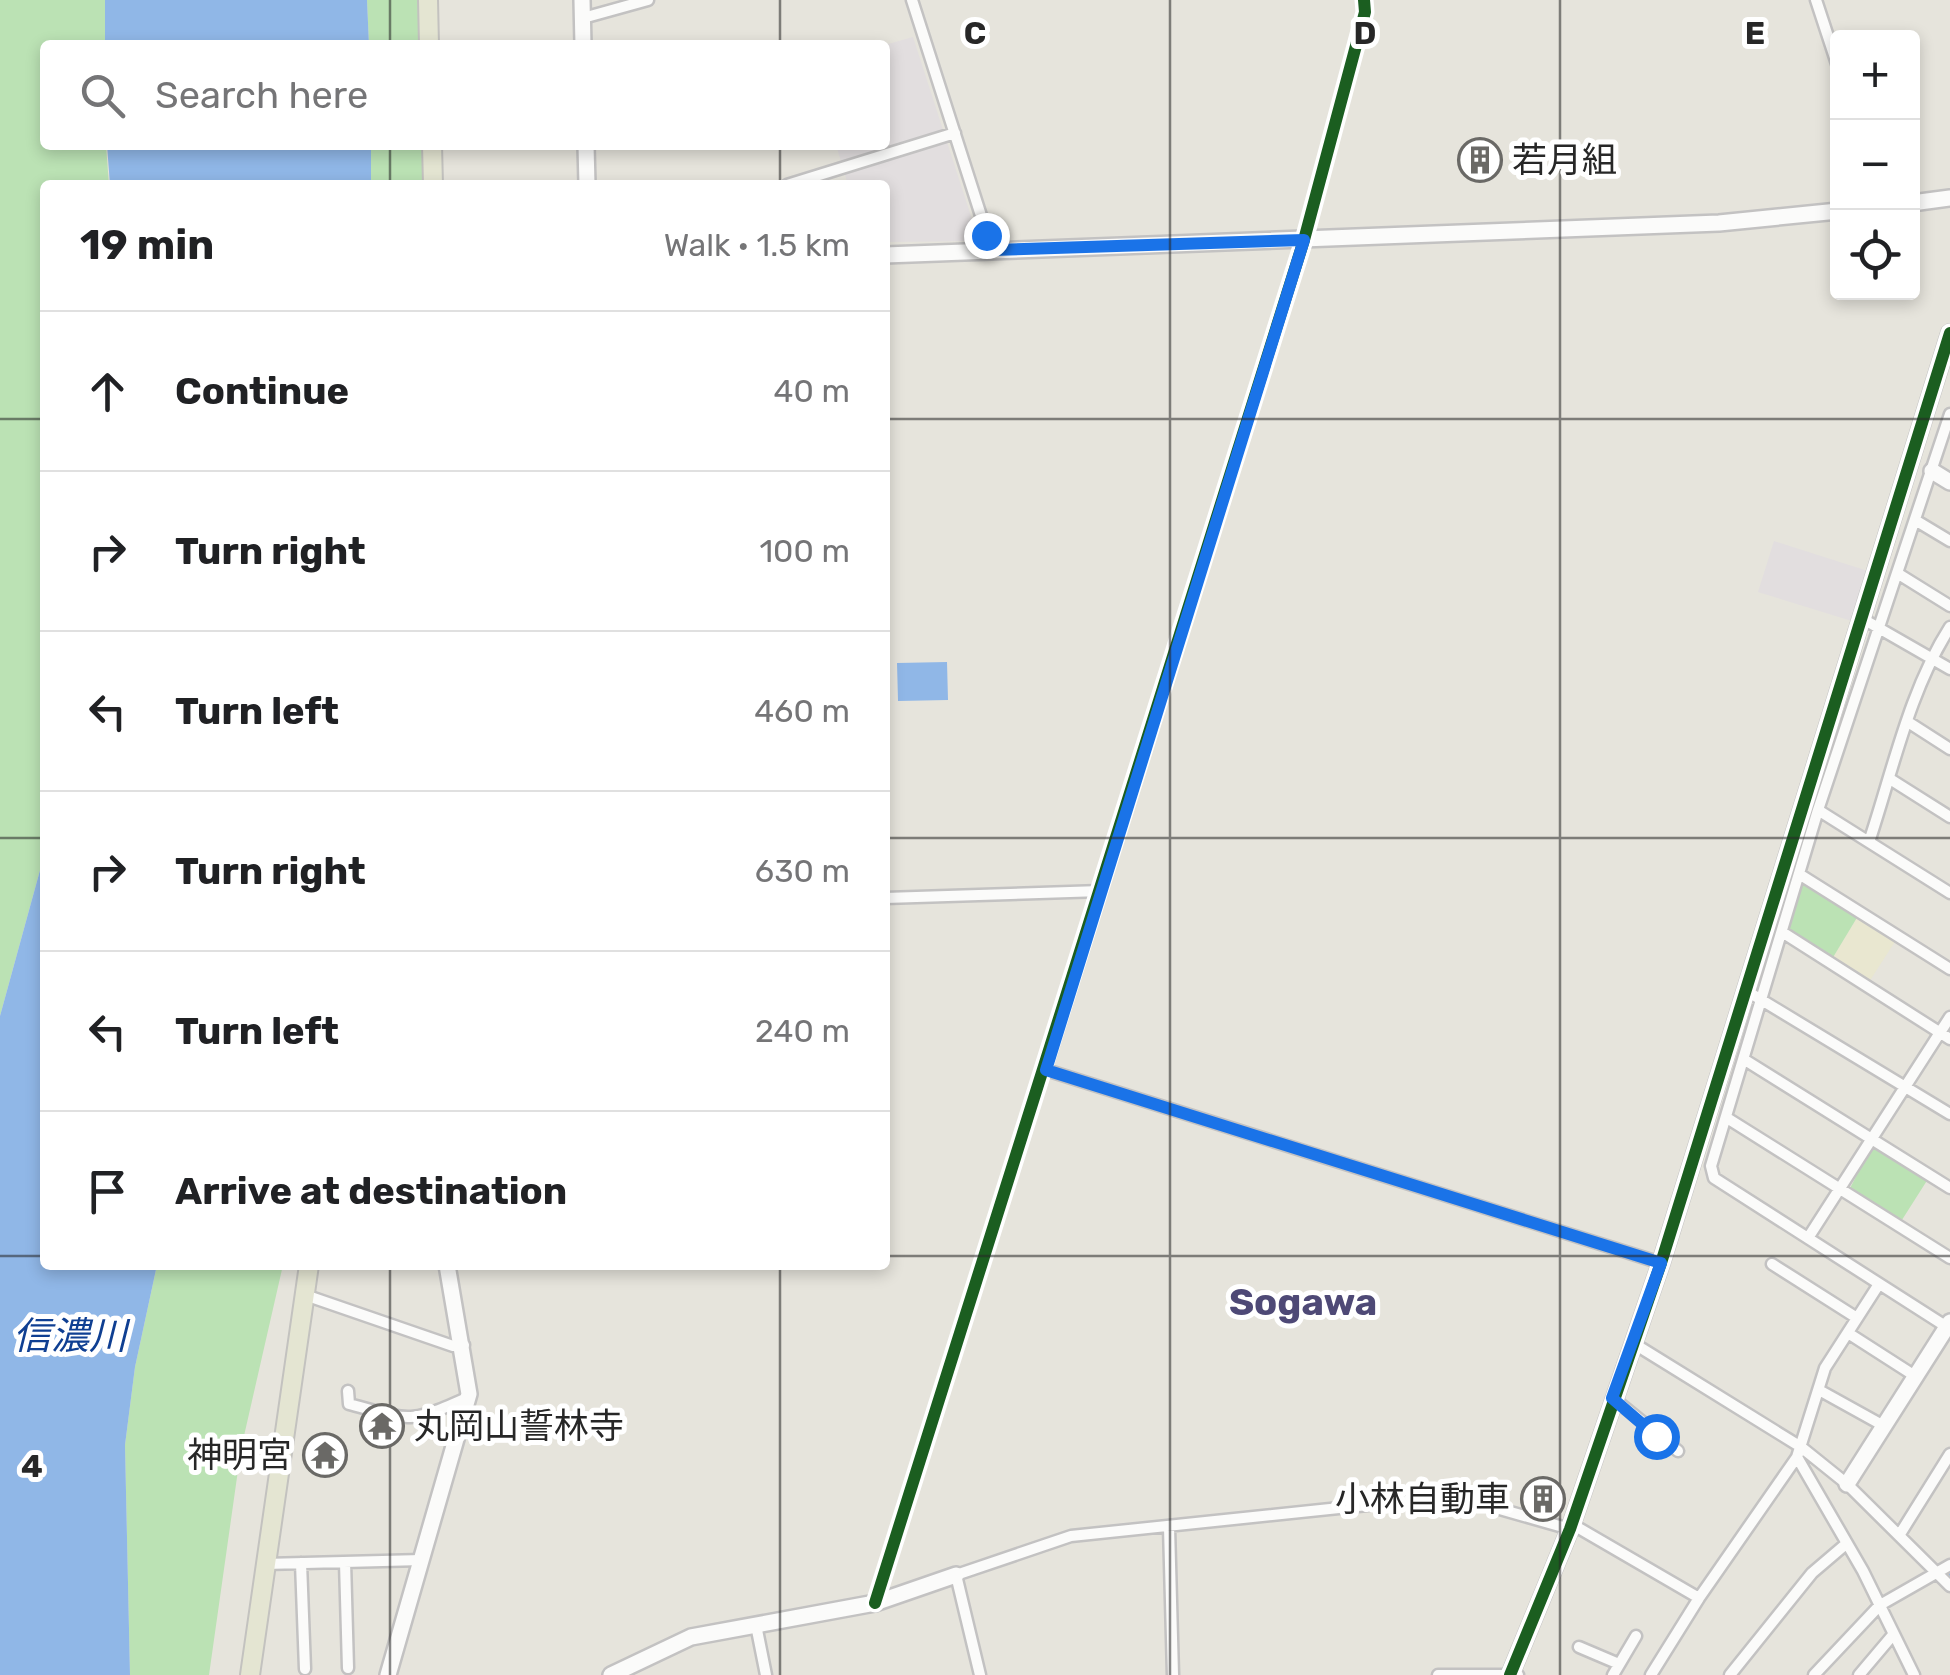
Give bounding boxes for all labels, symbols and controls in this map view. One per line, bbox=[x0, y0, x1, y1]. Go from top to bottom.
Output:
text: C bbox=[964, 14, 986, 52]
text: D bbox=[1354, 14, 1376, 52]
text: E bbox=[1745, 14, 1765, 52]
map controls bbox=[1830, 30, 1920, 300]
button: + bbox=[1830, 30, 1920, 120]
search box bbox=[40, 40, 890, 150]
icon: search bbox=[75, 68, 130, 123]
text: Search here bbox=[155, 72, 368, 118]
button: − bbox=[1830, 120, 1920, 210]
building icon: 若月組 bbox=[1457, 137, 1503, 183]
place label: 若月組 bbox=[1512, 139, 1617, 181]
button: locate bbox=[1830, 210, 1920, 300]
route end bbox=[964, 213, 1010, 259]
text: 19 min bbox=[80, 220, 214, 270]
text: Walk · 1.5 km bbox=[664, 226, 850, 264]
icon: ahead bbox=[80, 364, 135, 419]
text: Continue bbox=[175, 368, 349, 414]
text: 40 m bbox=[774, 372, 850, 410]
icon: right bbox=[80, 524, 135, 579]
text: Turn right bbox=[175, 528, 366, 574]
text: 100 m bbox=[759, 532, 850, 570]
icon: left bbox=[80, 684, 135, 739]
text: Turn left bbox=[175, 688, 339, 734]
text: 460 m bbox=[754, 692, 850, 730]
icon: right bbox=[80, 844, 135, 899]
text: Turn right bbox=[175, 848, 366, 894]
text: 630 m bbox=[755, 852, 850, 890]
icon: left bbox=[80, 1004, 135, 1059]
text: Turn left bbox=[175, 1008, 339, 1054]
text: 240 m bbox=[755, 1012, 850, 1050]
icon: arrive bbox=[80, 1164, 135, 1219]
text: Arrive at destination bbox=[175, 1168, 567, 1214]
district label: Sogawa bbox=[1229, 1279, 1377, 1325]
water label: 信濃川 bbox=[13, 1313, 131, 1359]
temple icon: 丸岡山誓林寺 bbox=[359, 1403, 405, 1449]
place label: 丸岡山誓林寺 bbox=[414, 1405, 624, 1447]
route start bbox=[1634, 1414, 1680, 1460]
temple icon: 神明宮 bbox=[302, 1432, 348, 1478]
place label: 神明宮 bbox=[187, 1434, 292, 1476]
text: 4 bbox=[21, 1447, 43, 1485]
building icon: 小林自動車 bbox=[1520, 1476, 1566, 1522]
place label: 小林自動車 bbox=[1335, 1478, 1510, 1520]

